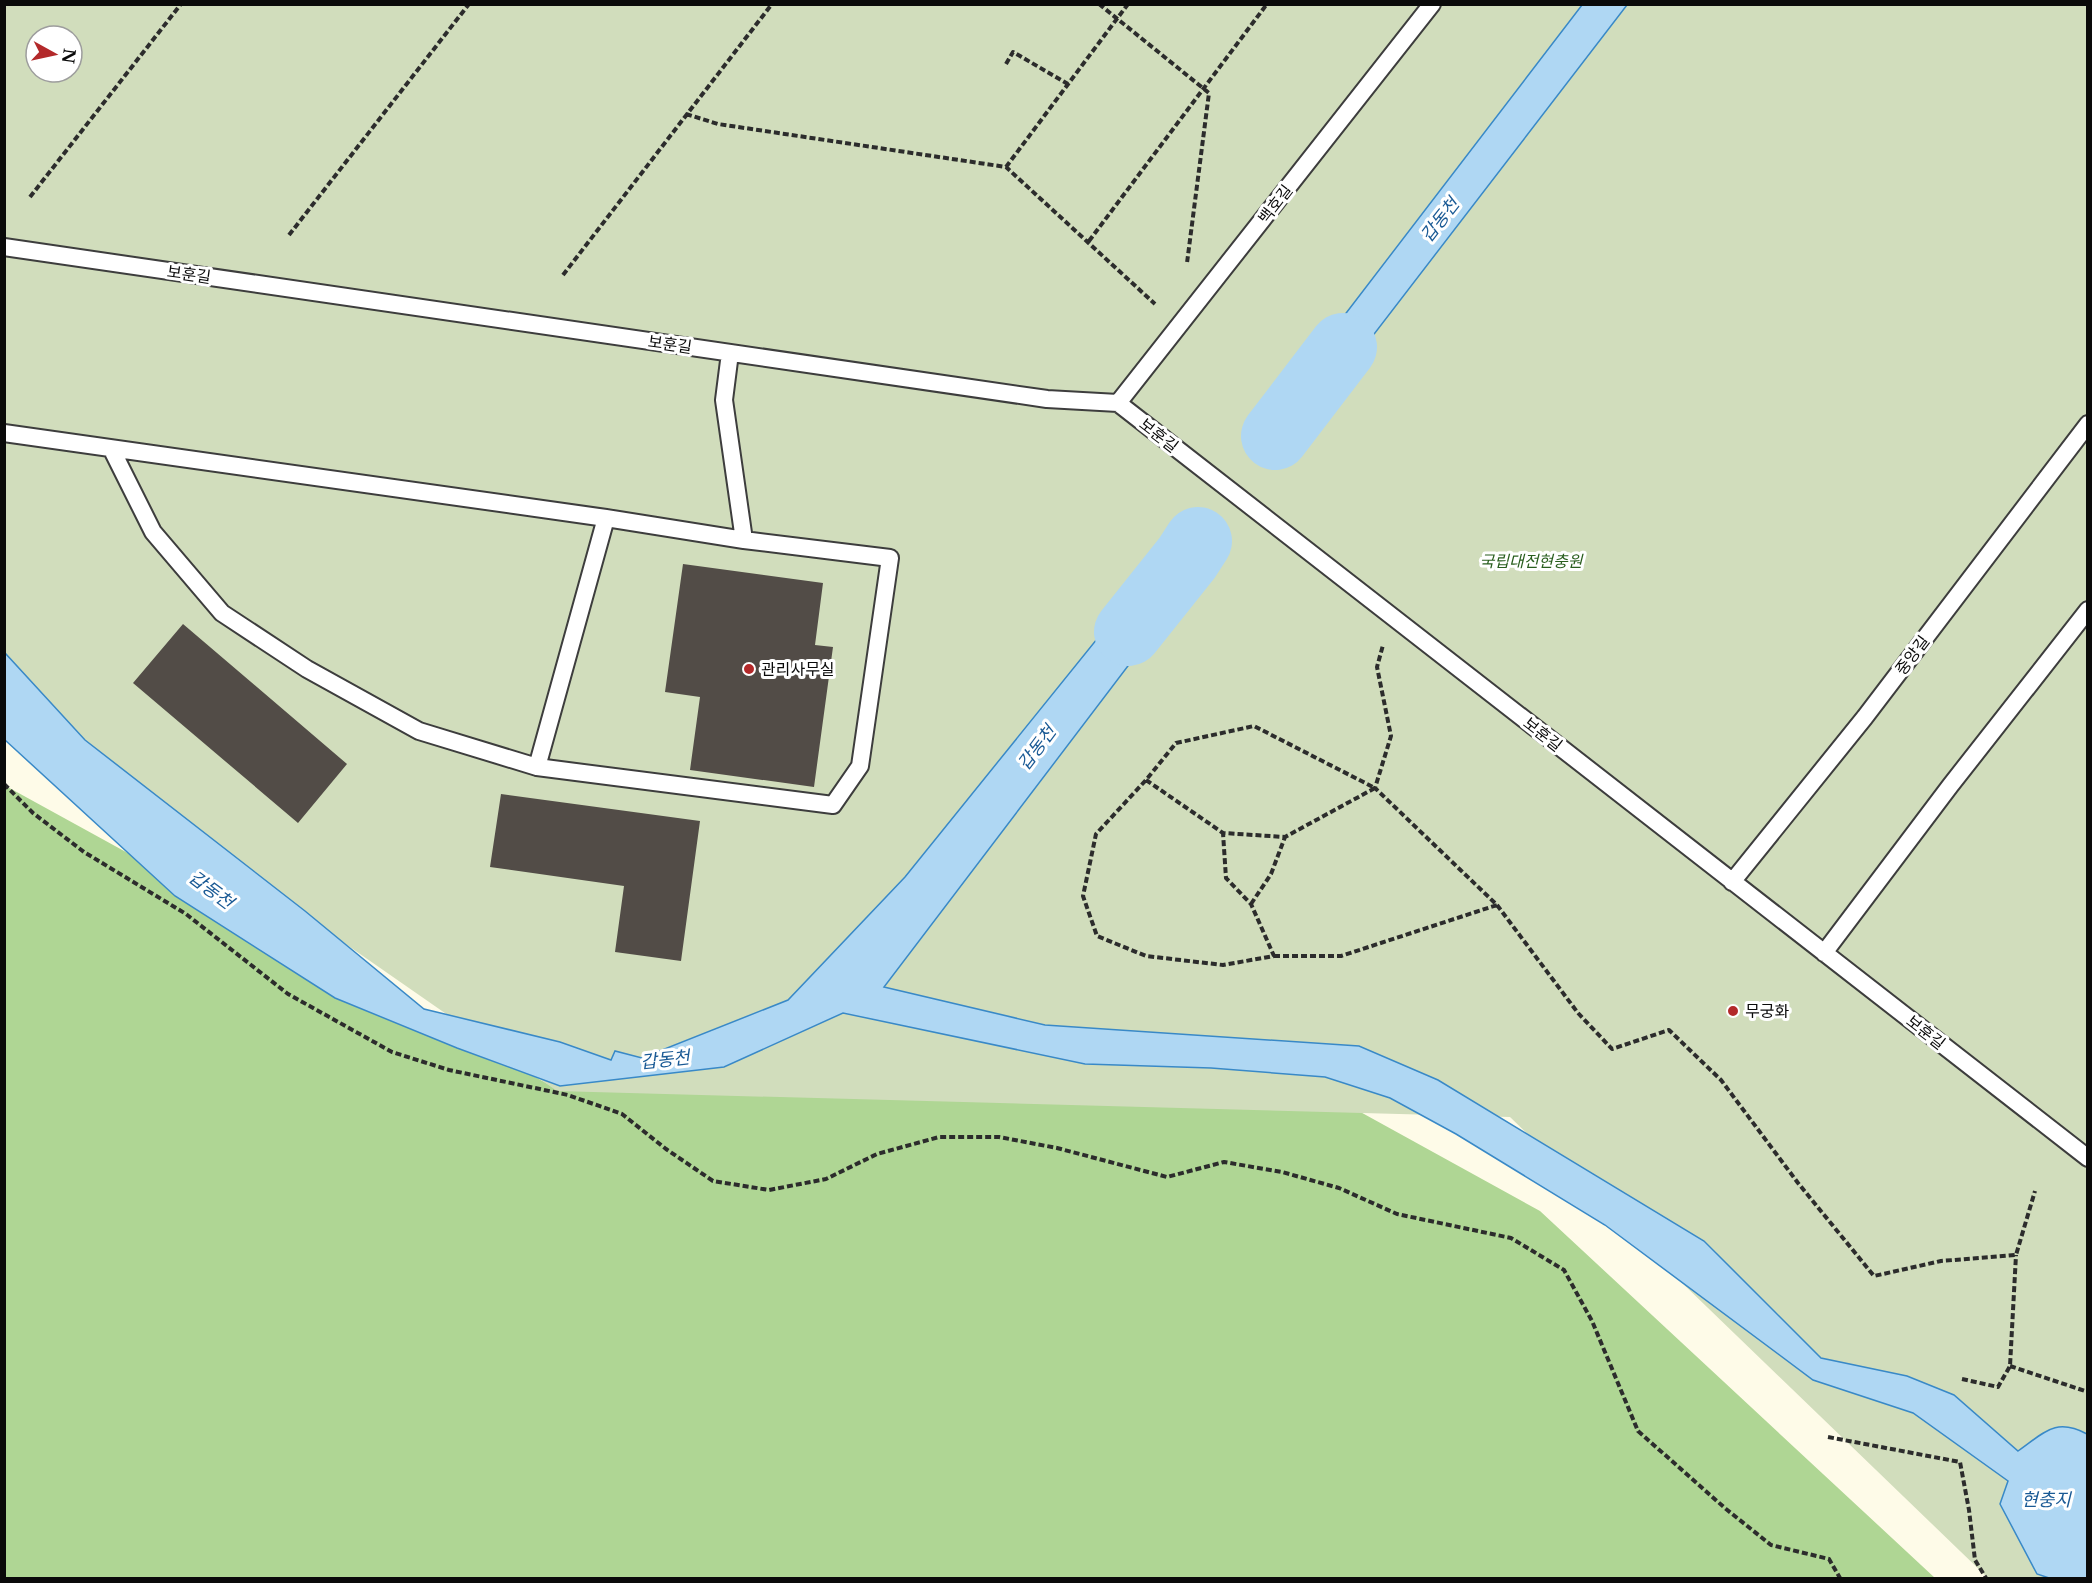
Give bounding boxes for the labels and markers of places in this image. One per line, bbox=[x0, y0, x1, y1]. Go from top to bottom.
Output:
place label: 관리사무실 bbox=[761, 659, 835, 679]
marker: 관리사무실 bbox=[742, 662, 756, 676]
place label: 무궁화 bbox=[1745, 1001, 1789, 1021]
marker: 무궁화 bbox=[1726, 1004, 1740, 1018]

